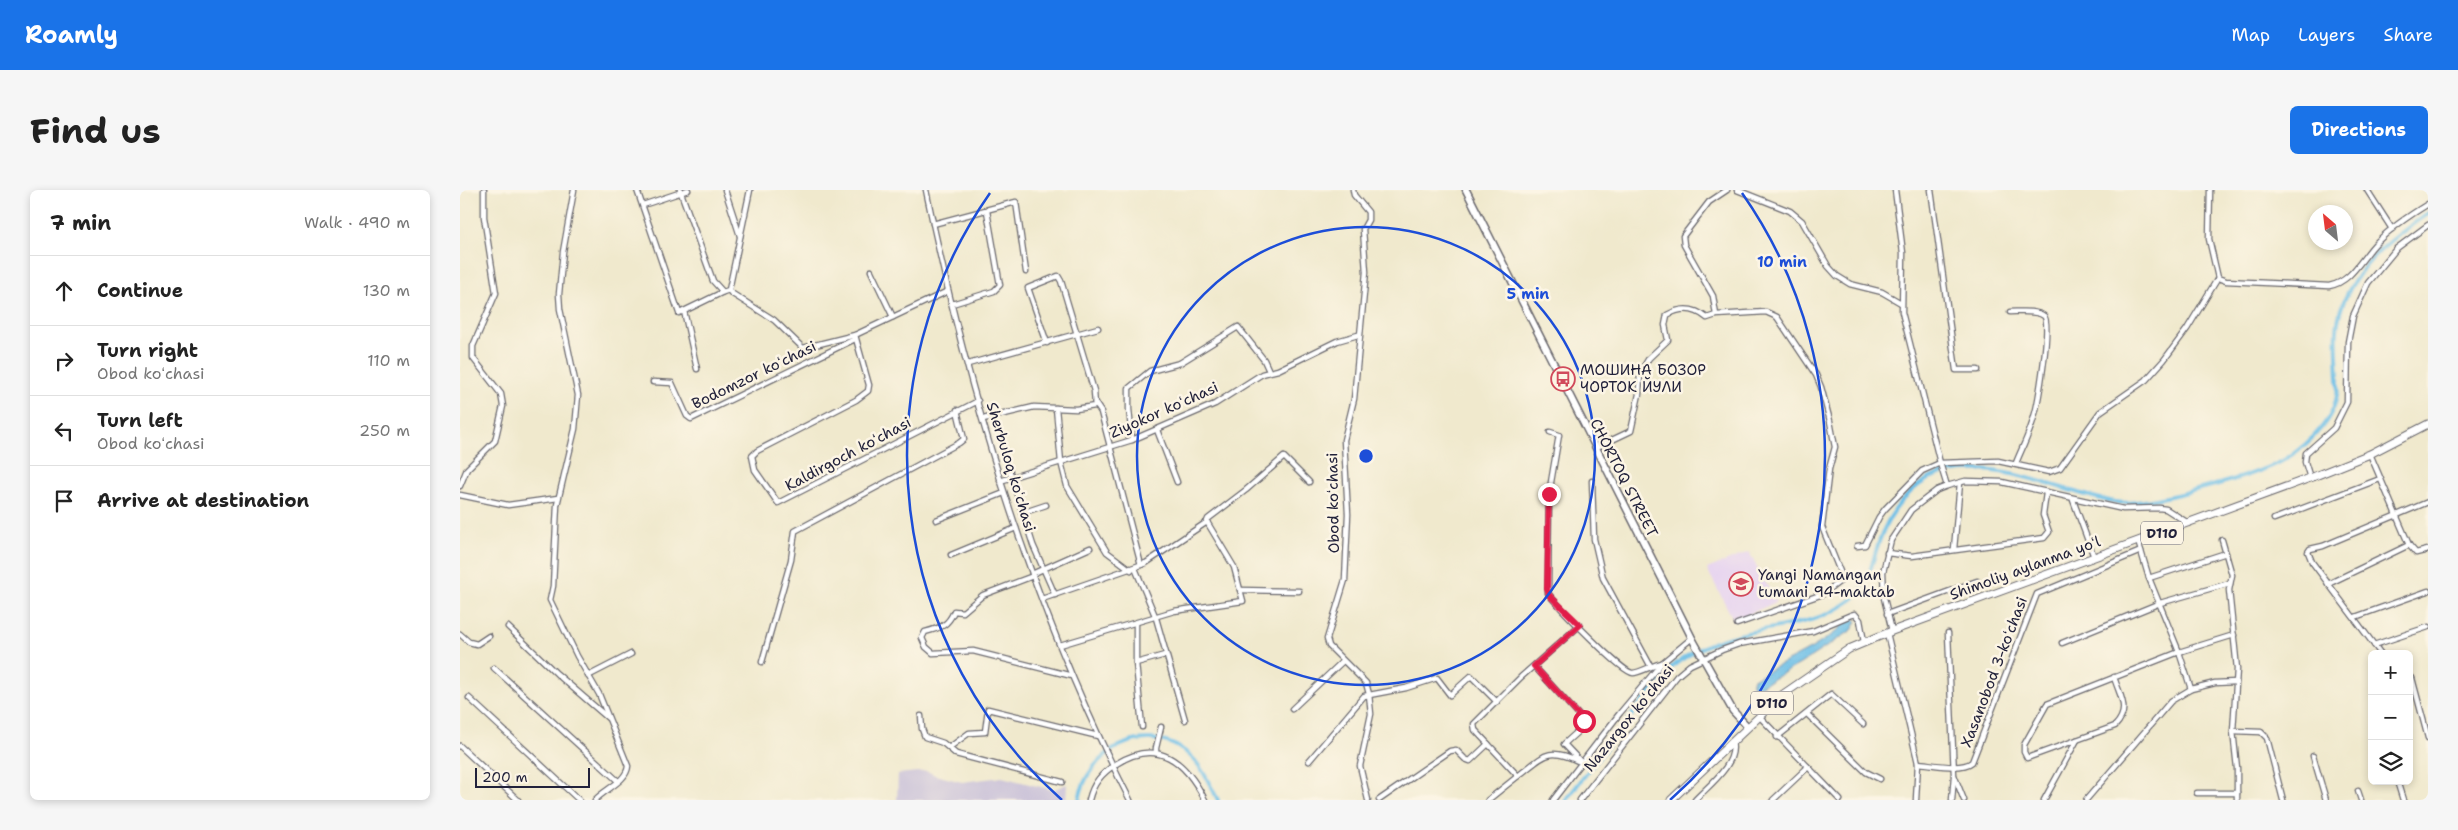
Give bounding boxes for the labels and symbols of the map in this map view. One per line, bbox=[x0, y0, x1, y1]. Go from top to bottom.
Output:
north arrow bbox=[2308, 205, 2353, 250]
text: 10 min bbox=[1757, 252, 1807, 272]
text: 5 min bbox=[1507, 284, 1549, 304]
street label: Bodomzor koʻchasi bbox=[688, 336, 820, 414]
place label: МОШИНА БОЗОР ЧОРТОК ЙУЛИ bbox=[1580, 360, 1706, 397]
bus stop icon: МОШИНА БОЗОР ЧОРТОК ЙУЛИ bbox=[1550, 366, 1576, 392]
street label: Ziyokor koʻchasi bbox=[1106, 377, 1222, 443]
street label: Sherbuloq koʻchasi bbox=[982, 400, 1040, 534]
street label: Kaldirgoch koʻchasi bbox=[781, 412, 915, 496]
street label: CHORTOQ STREET bbox=[1585, 415, 1663, 541]
centre of rings bbox=[1357, 447, 1375, 465]
street label: Obod koʻchasi bbox=[1322, 452, 1344, 554]
route end bbox=[1538, 483, 1561, 506]
road number: D110 bbox=[2141, 522, 2183, 544]
street label: Shimoliy aylanma yoʻl bbox=[1947, 531, 2104, 605]
place label: Yangi Namangan tumani 94-maktab bbox=[1758, 565, 1895, 602]
school or university icon: Yangi Namangan tumani 94-maktab bbox=[1728, 571, 1754, 597]
street label: Xasanobod 3-koʻchasi bbox=[1956, 594, 2032, 750]
street label: Nazargox koʻchasi bbox=[1579, 660, 1679, 776]
road number: D110 bbox=[1751, 692, 1793, 714]
route start bbox=[1573, 710, 1596, 733]
scale bar bbox=[475, 765, 590, 788]

